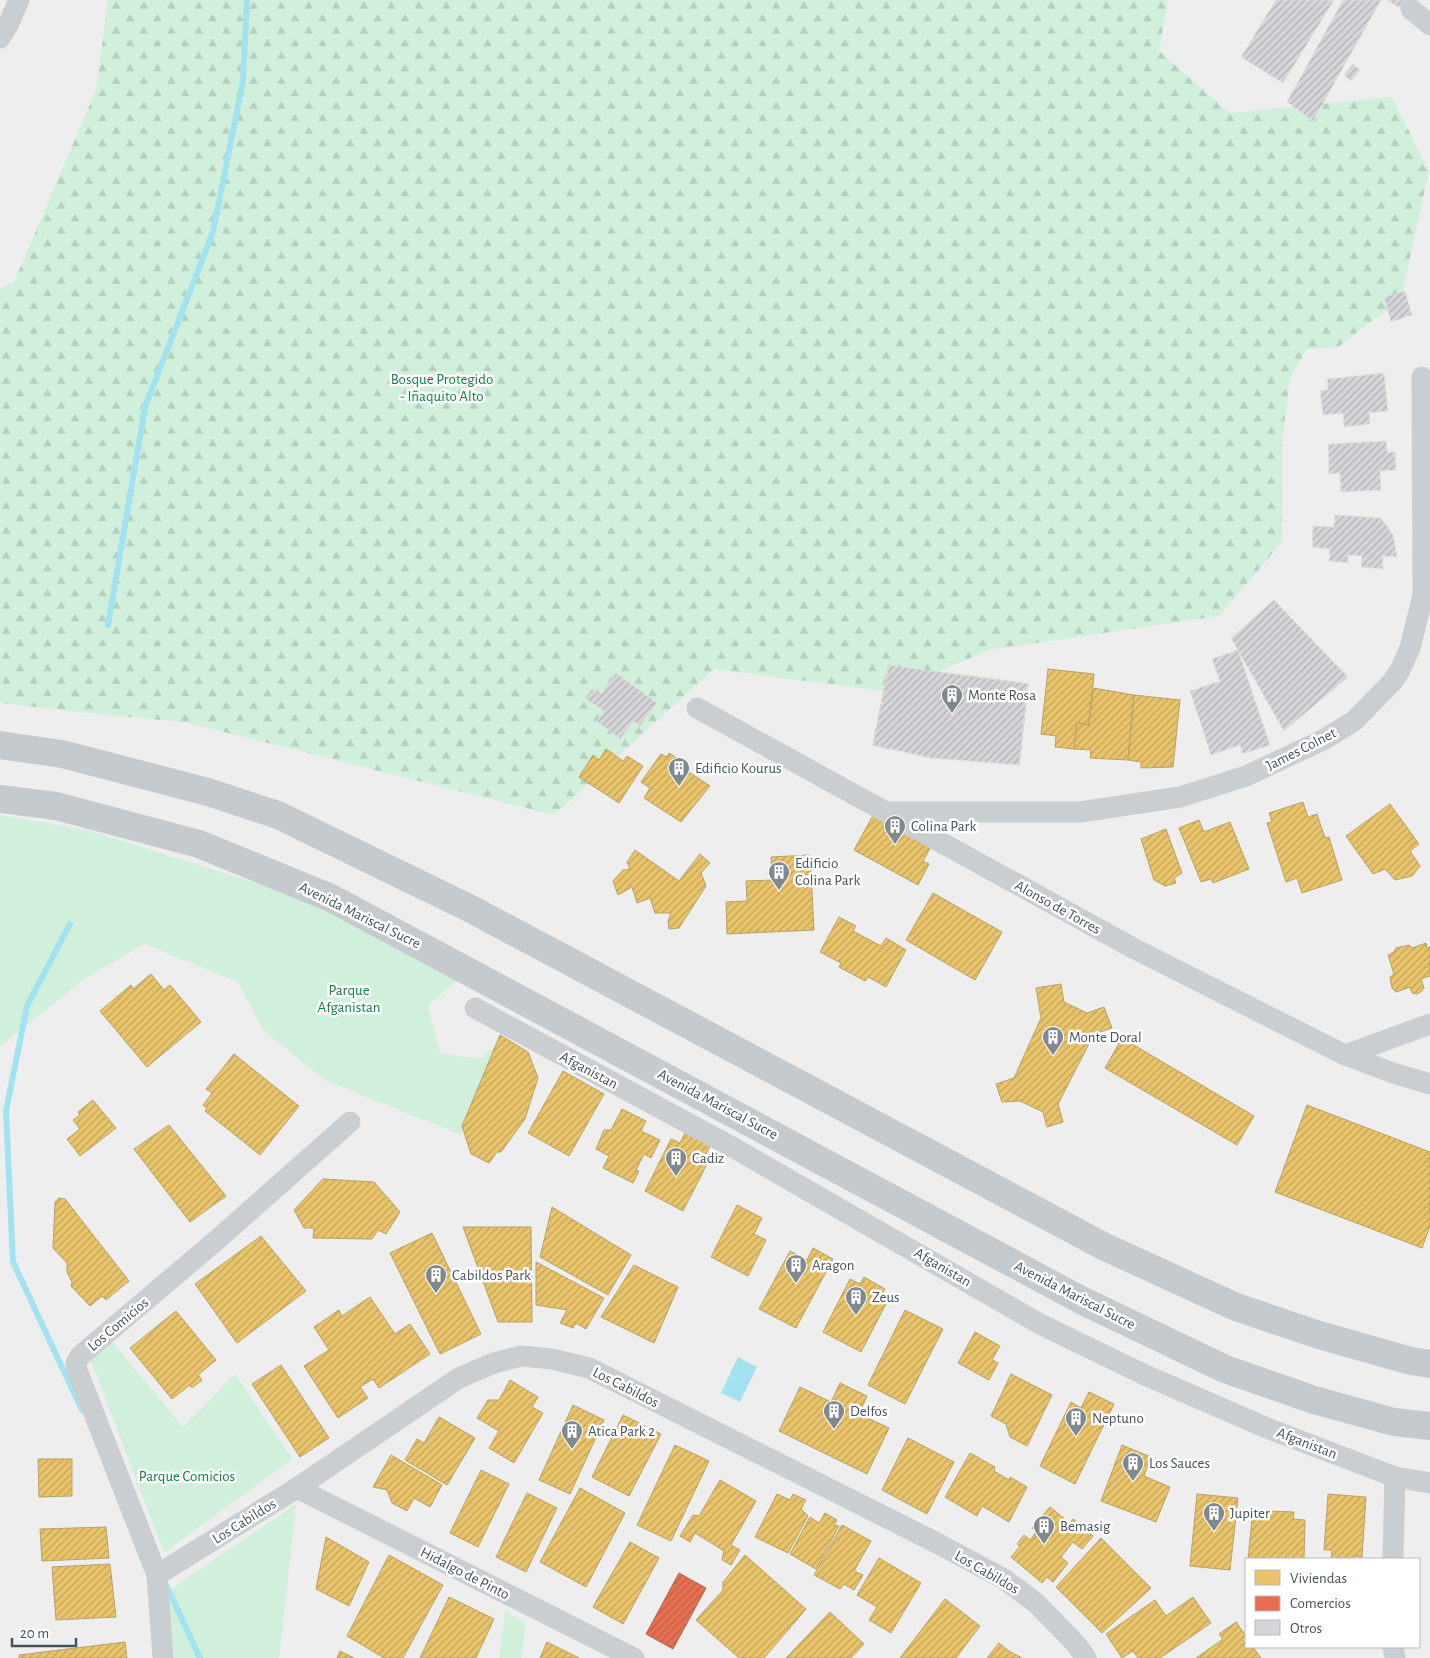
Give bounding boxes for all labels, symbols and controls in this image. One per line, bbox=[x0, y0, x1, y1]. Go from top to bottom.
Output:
park label: Bosque Protegido - Iñaquito Alto bbox=[391, 372, 493, 404]
building icon: Monte Rosa bbox=[940, 683, 964, 714]
place label: Monte Rosa bbox=[968, 688, 1036, 703]
street label: James Colnet bbox=[1264, 725, 1339, 773]
building icon: Edificio Kourus bbox=[667, 756, 691, 787]
place label: Edificio Kourus bbox=[695, 761, 782, 776]
building icon: Colina Park bbox=[883, 814, 907, 845]
place label: Colina Park bbox=[911, 819, 976, 834]
place label: Edificio Colina Park bbox=[795, 856, 860, 888]
building icon: Edificio Colina Park bbox=[767, 860, 791, 891]
street label: Alonso de Torres bbox=[1012, 878, 1103, 937]
street label: Avenida Mariscal Sucre bbox=[297, 879, 423, 951]
park label: Parque Afganistan bbox=[317, 983, 381, 1015]
building icon: Monte Doral bbox=[1041, 1025, 1065, 1056]
place label: Monte Doral bbox=[1069, 1030, 1142, 1045]
street label: Afganistan bbox=[557, 1049, 620, 1092]
street label: Avenida Mariscal Sucre bbox=[655, 1067, 780, 1142]
building icon: Cadiz bbox=[664, 1146, 688, 1177]
place label: Cadiz bbox=[692, 1151, 724, 1166]
street label: Afganistan bbox=[912, 1245, 974, 1290]
building icon: Aragon bbox=[784, 1253, 808, 1284]
place label: Aragon bbox=[812, 1258, 854, 1273]
street label: Avenida Mariscal Sucre bbox=[1012, 1259, 1138, 1332]
building icon: Cabildos Park bbox=[424, 1263, 448, 1294]
place label: Cabildos Park bbox=[452, 1268, 531, 1283]
building icon: Zeus bbox=[844, 1285, 868, 1316]
place label: Zeus bbox=[872, 1290, 900, 1305]
street label: Los Comicios bbox=[85, 1295, 152, 1354]
street label: Los Cabildos bbox=[590, 1364, 661, 1410]
building icon: Delfos bbox=[822, 1399, 846, 1430]
place label: Delfos bbox=[850, 1404, 888, 1419]
building icon: Neptuno bbox=[1064, 1406, 1088, 1437]
place label: Neptuno bbox=[1092, 1411, 1144, 1426]
building icon: Atica Park 2 bbox=[560, 1419, 584, 1450]
place label: Atica Park 2 bbox=[588, 1424, 655, 1439]
street label: Afganistan bbox=[1275, 1425, 1339, 1462]
building icon: Los Sauces bbox=[1121, 1451, 1145, 1482]
place label: Los Sauces bbox=[1149, 1456, 1210, 1471]
park label: Parque Comicios bbox=[139, 1469, 235, 1484]
street label: Los Cabildos bbox=[210, 1496, 279, 1547]
building icon: Jupiter bbox=[1202, 1501, 1226, 1532]
place label: Jupiter bbox=[1230, 1506, 1270, 1521]
building icon: Bemasig bbox=[1032, 1514, 1056, 1545]
place label: Bemasig bbox=[1060, 1519, 1111, 1534]
street label: Hidalgo de Pinto bbox=[418, 1545, 512, 1602]
street label: Los Cabildos bbox=[952, 1548, 1022, 1597]
legend bbox=[1245, 1558, 1420, 1648]
text: Viviendas bbox=[1290, 1571, 1347, 1586]
text: Comercios bbox=[1290, 1596, 1351, 1611]
scale bar bbox=[12, 1616, 76, 1648]
text: Otros bbox=[1290, 1621, 1322, 1636]
text: 20 m bbox=[20, 1626, 49, 1641]

